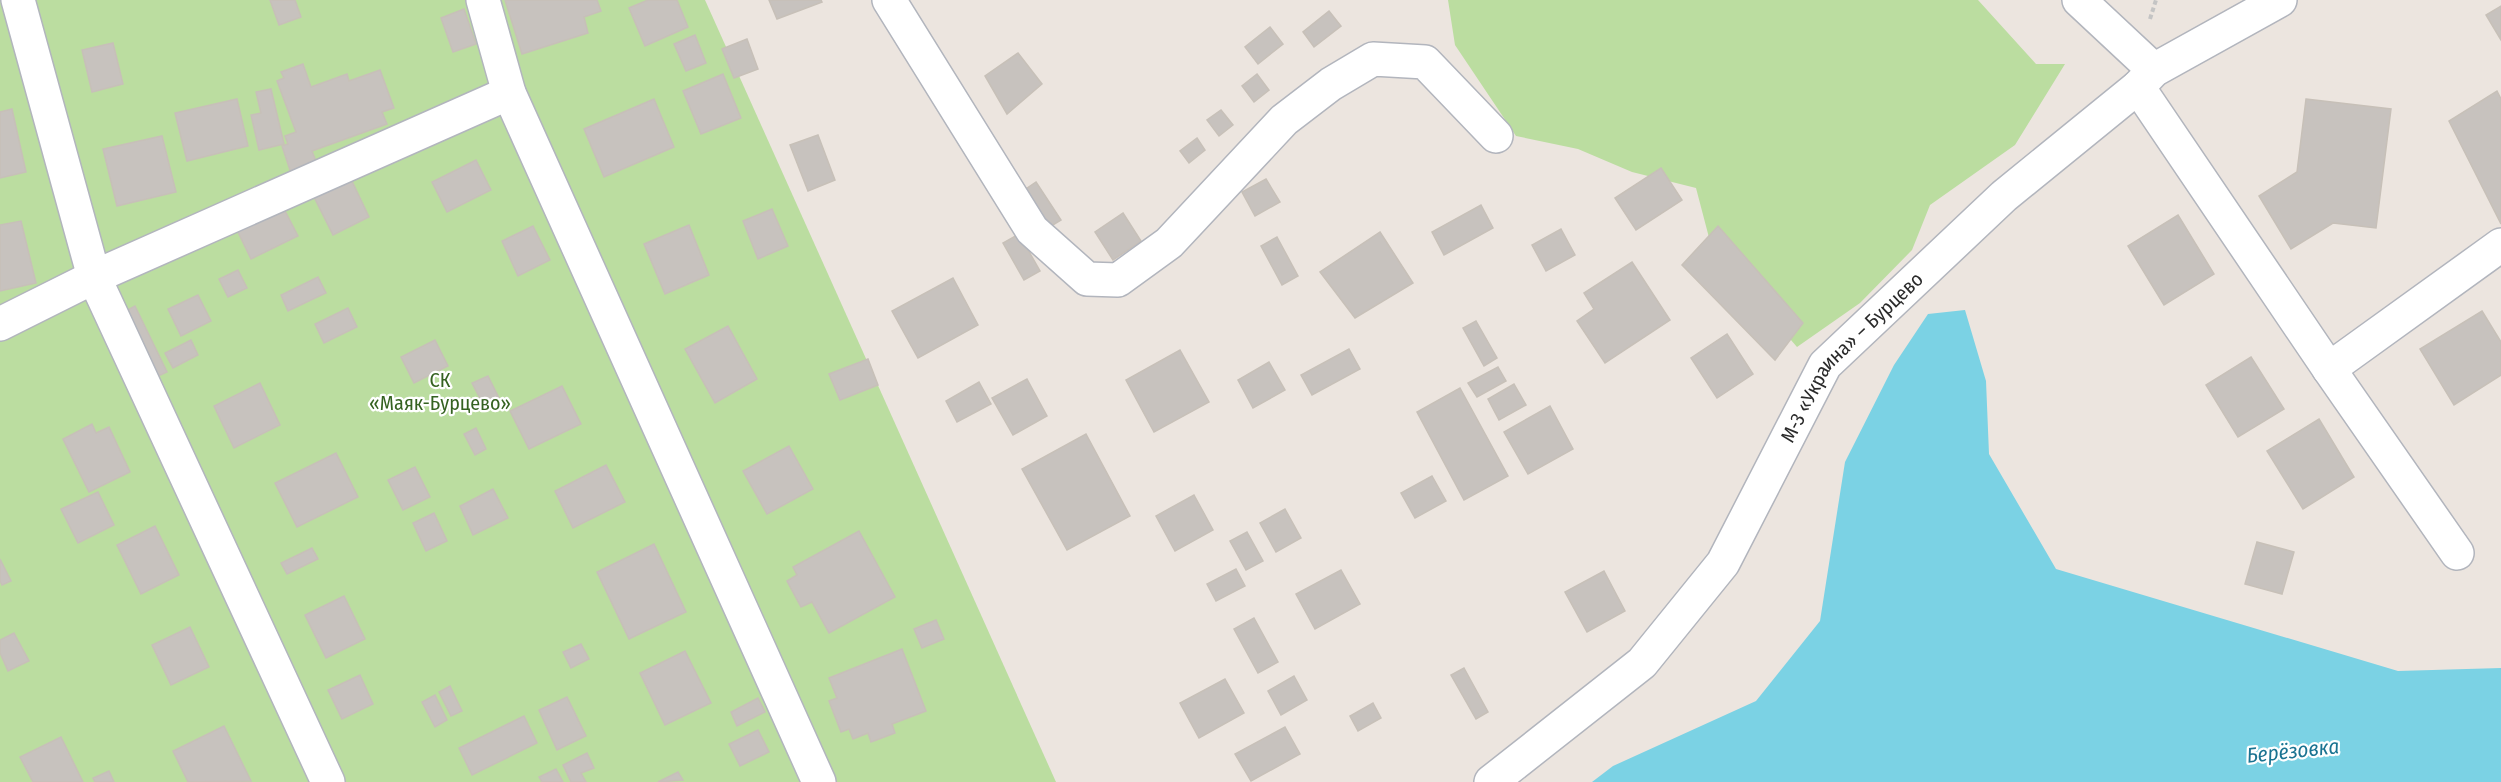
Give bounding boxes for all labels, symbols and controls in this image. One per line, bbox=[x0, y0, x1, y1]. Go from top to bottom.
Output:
street label: М-3 «Украина» – Бурцево bbox=[1775, 267, 1928, 446]
park label: СК «Маяк-Бурцево» bbox=[369, 368, 511, 415]
water label: Берёзовка bbox=[2245, 733, 2341, 769]

